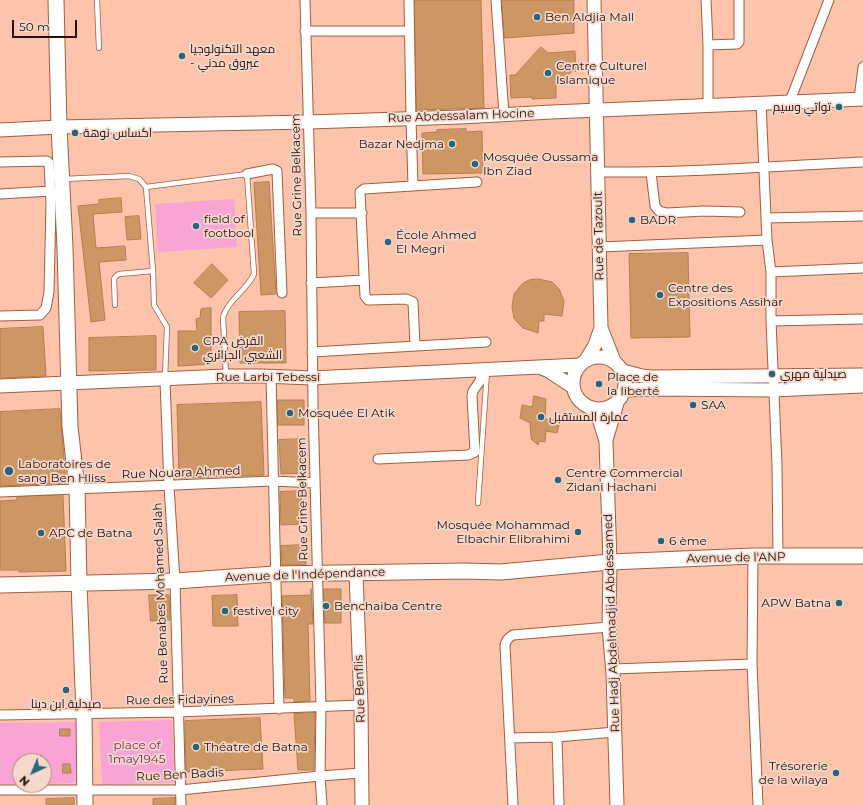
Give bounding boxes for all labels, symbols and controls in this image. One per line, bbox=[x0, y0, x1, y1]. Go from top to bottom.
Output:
place label: Ben Aldjia Mall bbox=[545, 10, 634, 24]
scale bar bbox=[14, 12, 79, 38]
marker: Ben Aldjia Mall bbox=[532, 12, 542, 22]
text: 50 m bbox=[19, 19, 50, 34]
place label: معهد التكنولوجيا - عبروق مدني bbox=[190, 42, 275, 70]
marker: معهد التكنولوجيا - عبروق مدني bbox=[177, 51, 187, 61]
place label: Centre Culturel Islamique bbox=[556, 59, 647, 87]
marker: Centre Culturel Islamique bbox=[543, 68, 553, 78]
place label: تواتي وسيم bbox=[773, 100, 831, 114]
marker: تواتي وسيم bbox=[834, 102, 844, 112]
street label: Rue Abdessalam Hocine bbox=[387, 106, 535, 126]
street label: Rue Grine Belkacem bbox=[289, 113, 305, 237]
place label: اكساس نوهة bbox=[83, 126, 152, 140]
marker: اكساس نوهة bbox=[70, 128, 80, 138]
place label: Bazar Nedjma bbox=[358, 137, 444, 151]
marker: Bazar Nedjma bbox=[447, 139, 457, 149]
place label: Mosquée Oussama Ibn Ziad bbox=[483, 150, 598, 178]
marker: Mosquée Oussama Ibn Ziad bbox=[470, 159, 480, 169]
street label: Rue de Tazoult bbox=[591, 191, 607, 281]
place label: field of footbool bbox=[204, 212, 254, 240]
place label: BADR bbox=[640, 213, 676, 227]
marker: BADR bbox=[627, 215, 637, 225]
marker: field of footbool bbox=[191, 221, 201, 231]
place label: École Ahmed El Megri bbox=[396, 228, 477, 256]
marker: École Ahmed El Megri bbox=[383, 237, 393, 247]
place label: Centre des Expositions Assihar bbox=[668, 281, 783, 309]
marker: Centre des Expositions Assihar bbox=[655, 290, 665, 300]
place label: CPA القرض الشعبي الجزائري bbox=[203, 334, 282, 362]
marker: CPA القرض الشعبي الجزائري bbox=[190, 343, 200, 353]
place label: صيدلية مهري bbox=[780, 367, 847, 381]
marker: صيدلية مهري bbox=[767, 369, 777, 379]
street label: Rue Larbi Tebessi bbox=[216, 370, 320, 384]
place label: Place de la liberté bbox=[607, 370, 659, 398]
marker: Place de la liberté bbox=[594, 379, 604, 389]
place label: SAA bbox=[701, 398, 726, 412]
marker: SAA bbox=[688, 400, 698, 410]
place label: Mosquée El Atik bbox=[298, 406, 395, 420]
marker: Mosquée El Atik bbox=[285, 408, 295, 418]
place label: عمارة المستقبل bbox=[549, 410, 629, 424]
marker: عمارة المستقبل bbox=[536, 412, 546, 422]
street label: Rue Grine Belkacem bbox=[295, 437, 311, 561]
place label: Laboratoires de sang Ben Hliss bbox=[18, 457, 111, 485]
street label: Rue Nouara Ahmed bbox=[121, 464, 241, 482]
marker: Laboratoires de sang Ben Hliss bbox=[3, 465, 15, 477]
place label: Centre Commercial Zidani Hachani bbox=[566, 466, 683, 494]
marker: Centre Commercial Zidani Hachani bbox=[553, 475, 563, 485]
street label: Rue Benabes Mohamed Salah bbox=[151, 502, 171, 684]
street label: Rue Hadj Abdelmadjid Abdessamed bbox=[601, 513, 623, 733]
place label: Mosquée Mohammad Elbachir Elibrahimi bbox=[436, 518, 570, 546]
place label: APC de Batna bbox=[49, 526, 133, 540]
marker: Mosquée Mohammad Elbachir Elibrahimi bbox=[573, 527, 583, 537]
marker: APC de Batna bbox=[36, 528, 46, 538]
place label: 6 ème bbox=[669, 534, 707, 548]
marker: 6 ème bbox=[656, 536, 666, 546]
street label: Avenue de l'ANP bbox=[686, 550, 786, 566]
street label: Avenue de l'Indépendance bbox=[225, 565, 385, 585]
place label: APW Batna bbox=[761, 596, 831, 610]
marker: APW Batna bbox=[834, 598, 844, 608]
place label: Benchaiba Centre bbox=[334, 599, 442, 613]
marker: Benchaiba Centre bbox=[321, 601, 331, 611]
place label: festivel city bbox=[233, 604, 299, 618]
marker: festivel city bbox=[220, 606, 230, 616]
street label: Rue Benflis bbox=[352, 655, 368, 723]
marker: صيدلية ابن دينا bbox=[61, 685, 71, 695]
street label: Rue des Fidayines bbox=[126, 692, 234, 708]
place label: صيدلية ابن دينا bbox=[31, 697, 101, 711]
park label: place of 1may1945 bbox=[109, 738, 165, 766]
place label: Théatre de Batna bbox=[204, 740, 308, 754]
marker: Théatre de Batna bbox=[191, 742, 201, 752]
north arrow bbox=[12, 753, 52, 793]
place label: Trésorerie de la wilaya bbox=[759, 759, 828, 787]
street label: Rue Ben Badis bbox=[136, 766, 224, 784]
marker: Trésorerie de la wilaya bbox=[831, 768, 841, 778]
text: N bbox=[16, 773, 32, 789]

